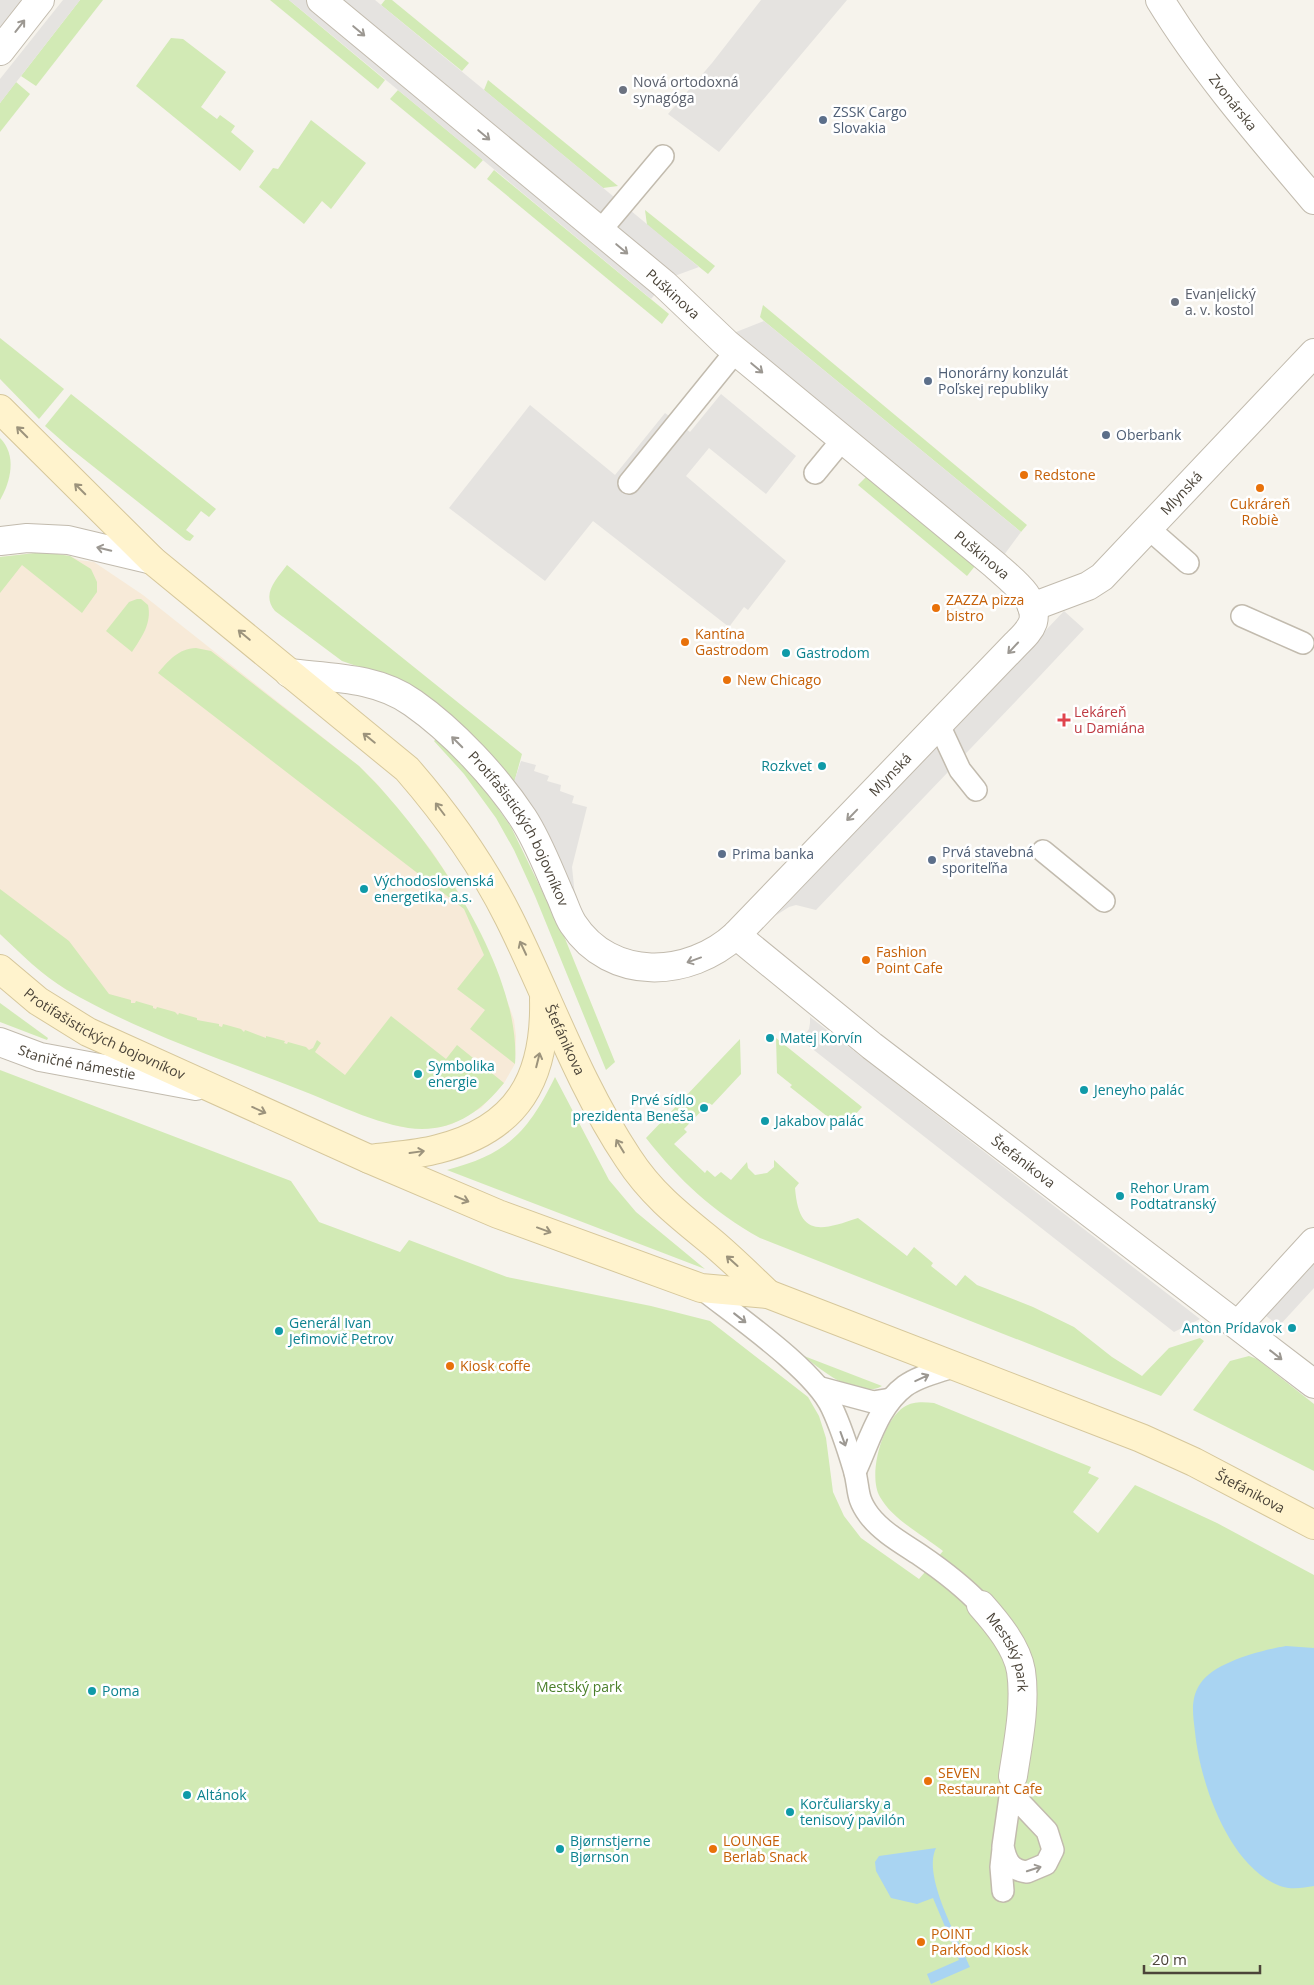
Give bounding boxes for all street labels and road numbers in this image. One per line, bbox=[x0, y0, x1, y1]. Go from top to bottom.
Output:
street label: Zvonárska bbox=[1205, 70, 1262, 135]
street label: Puškinova bbox=[642, 264, 704, 323]
street label: Mlynská bbox=[1156, 467, 1206, 519]
street label: Puškinova bbox=[951, 526, 1014, 583]
street label: Protifašistických bojovníkov bbox=[464, 747, 574, 909]
street label: Mlynská bbox=[864, 748, 915, 800]
street label: Protifašistických bojovníkov bbox=[20, 983, 188, 1084]
street label: Štefánikova bbox=[541, 1001, 590, 1078]
street label: Staničné námestie bbox=[16, 1040, 137, 1084]
street label: Štefánikova bbox=[988, 1131, 1059, 1192]
street label: Štefánikova bbox=[1213, 1465, 1288, 1517]
street label: Mestský park bbox=[982, 1608, 1033, 1693]

